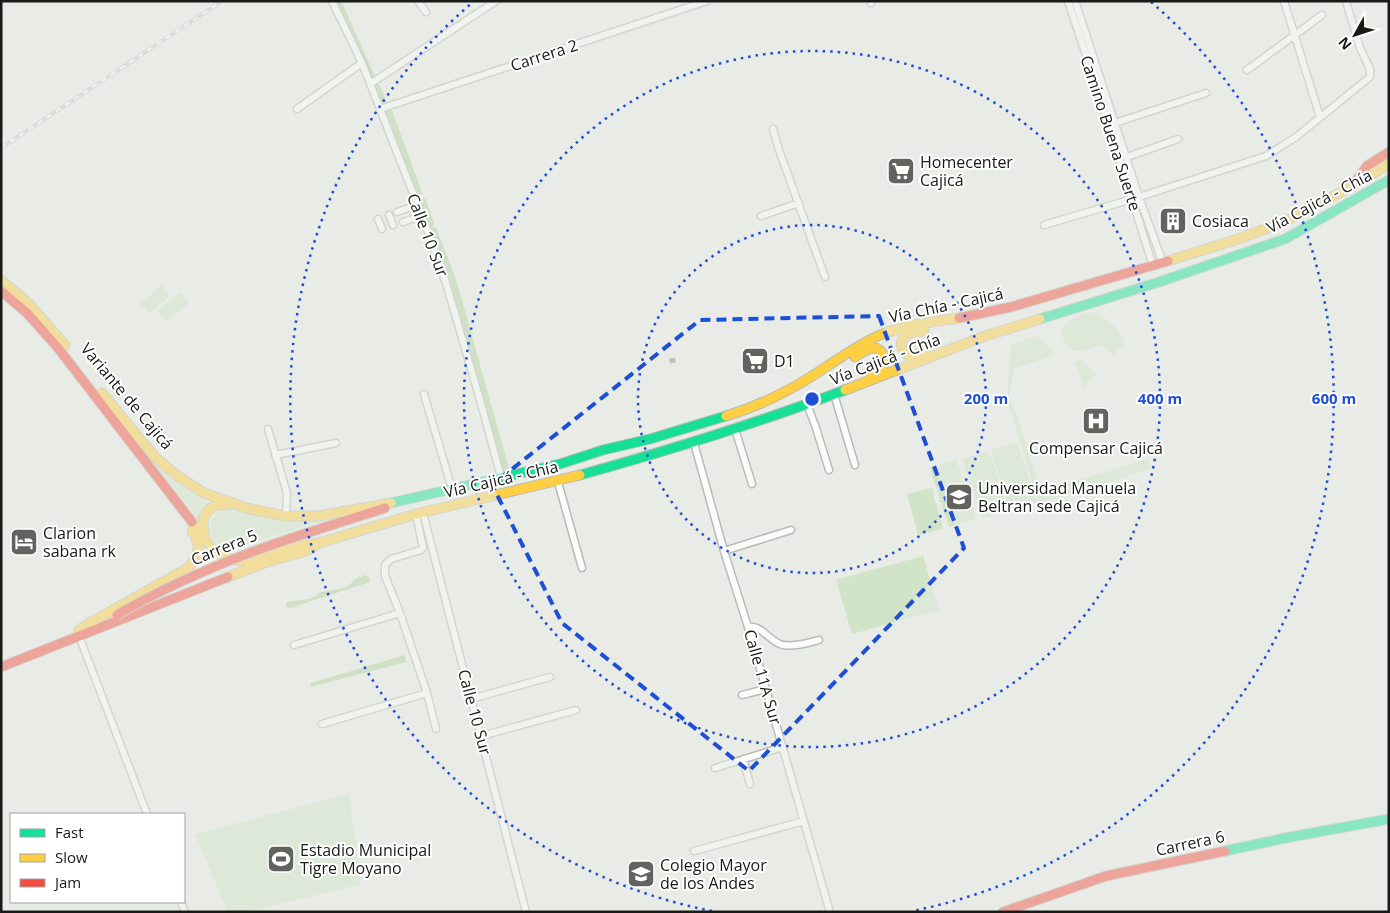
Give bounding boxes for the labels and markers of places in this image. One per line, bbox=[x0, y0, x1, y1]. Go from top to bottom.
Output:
place label: Homecenter Cajicá bbox=[920, 151, 1013, 191]
supermarket icon: Homecenter Cajicá bbox=[886, 156, 916, 186]
building icon: Cosiaca bbox=[1158, 206, 1188, 236]
place label: Cosiaca bbox=[1192, 210, 1249, 232]
supermarket icon: D1 bbox=[740, 346, 770, 376]
place label: D1 bbox=[774, 350, 795, 372]
centre of rings bbox=[803, 390, 821, 408]
hospital icon: Compensar Cajicá bbox=[1081, 406, 1111, 436]
place label: Compensar Cajicá bbox=[1029, 437, 1163, 459]
place label: Universidad Manuela Beltran sede Cajicá bbox=[978, 477, 1136, 517]
school or university icon: Universidad Manuela Beltran sede Cajicá bbox=[944, 482, 974, 512]
place label: Clarion sabana rk bbox=[43, 522, 117, 562]
hotel icon: Clarion sabana rk bbox=[9, 527, 39, 557]
place label: Estadio Municipal Tigre Moyano bbox=[300, 839, 431, 879]
sports icon: Estadio Municipal Tigre Moyano bbox=[266, 844, 296, 874]
place label: Colegio Mayor de los Andes bbox=[660, 854, 767, 894]
school or university icon: Colegio Mayor de los Andes bbox=[626, 859, 656, 889]

